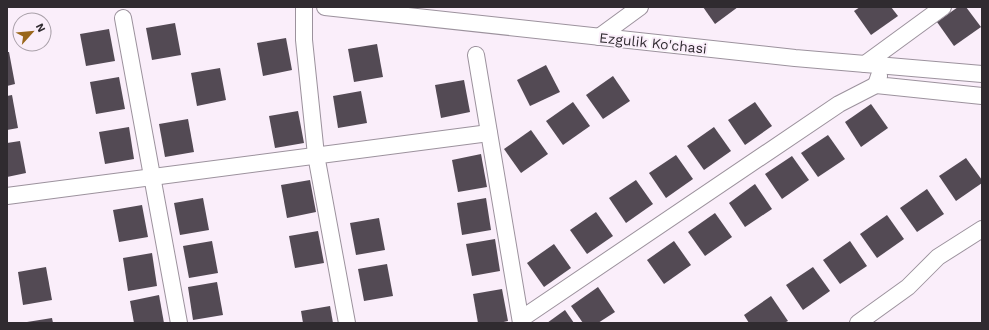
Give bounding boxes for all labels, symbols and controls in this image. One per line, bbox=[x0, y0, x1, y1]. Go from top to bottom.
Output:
north arrow bbox=[12, 12, 52, 52]
text: N bbox=[33, 21, 48, 34]
street label: Ezgulik Ko'chasi bbox=[598, 29, 708, 57]

